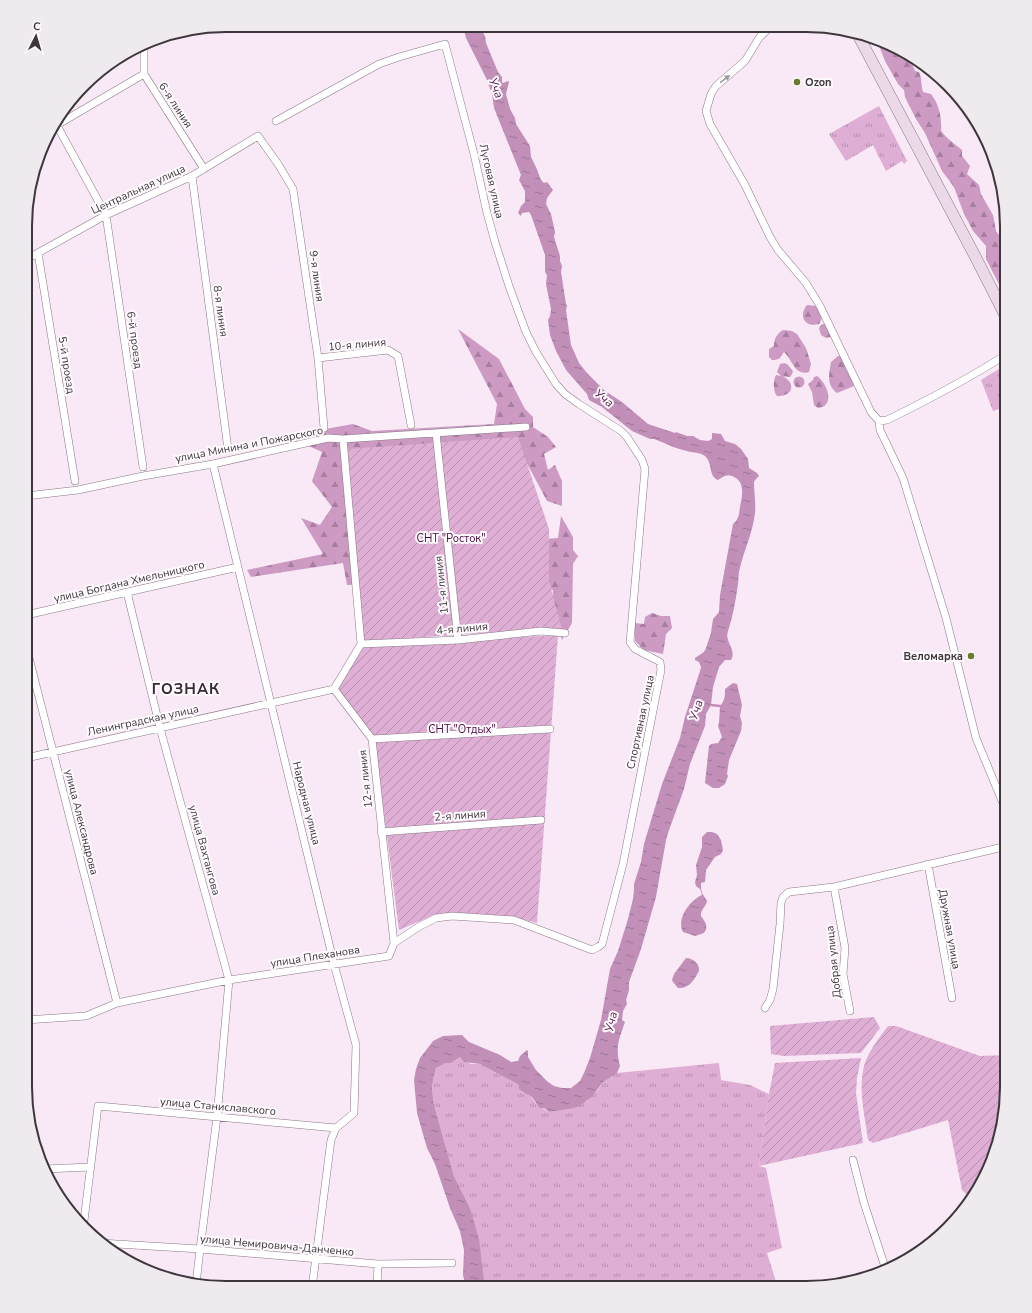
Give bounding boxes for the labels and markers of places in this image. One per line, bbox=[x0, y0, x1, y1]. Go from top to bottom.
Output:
place label: Ozon bbox=[805, 75, 832, 90]
marker: Ozon bbox=[792, 77, 802, 87]
place label: Веломарка bbox=[903, 649, 963, 664]
marker: Веломарка bbox=[966, 651, 976, 661]

